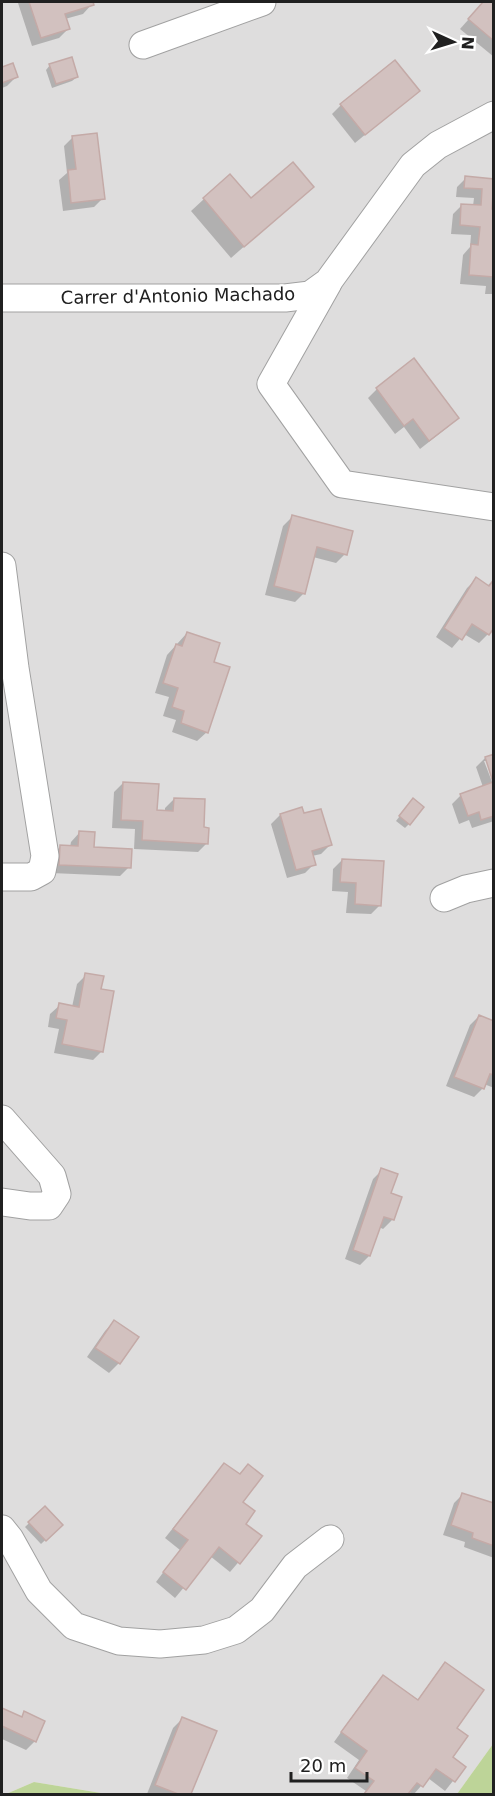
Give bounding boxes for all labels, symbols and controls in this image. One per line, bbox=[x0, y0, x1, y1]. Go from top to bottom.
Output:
north arrow bbox=[423, 12, 483, 72]
text: N bbox=[458, 36, 477, 50]
street label: Carrer d'Antonio Machado bbox=[61, 283, 295, 308]
scale bar bbox=[291, 1745, 368, 1783]
text: 20 m bbox=[300, 1755, 346, 1776]

